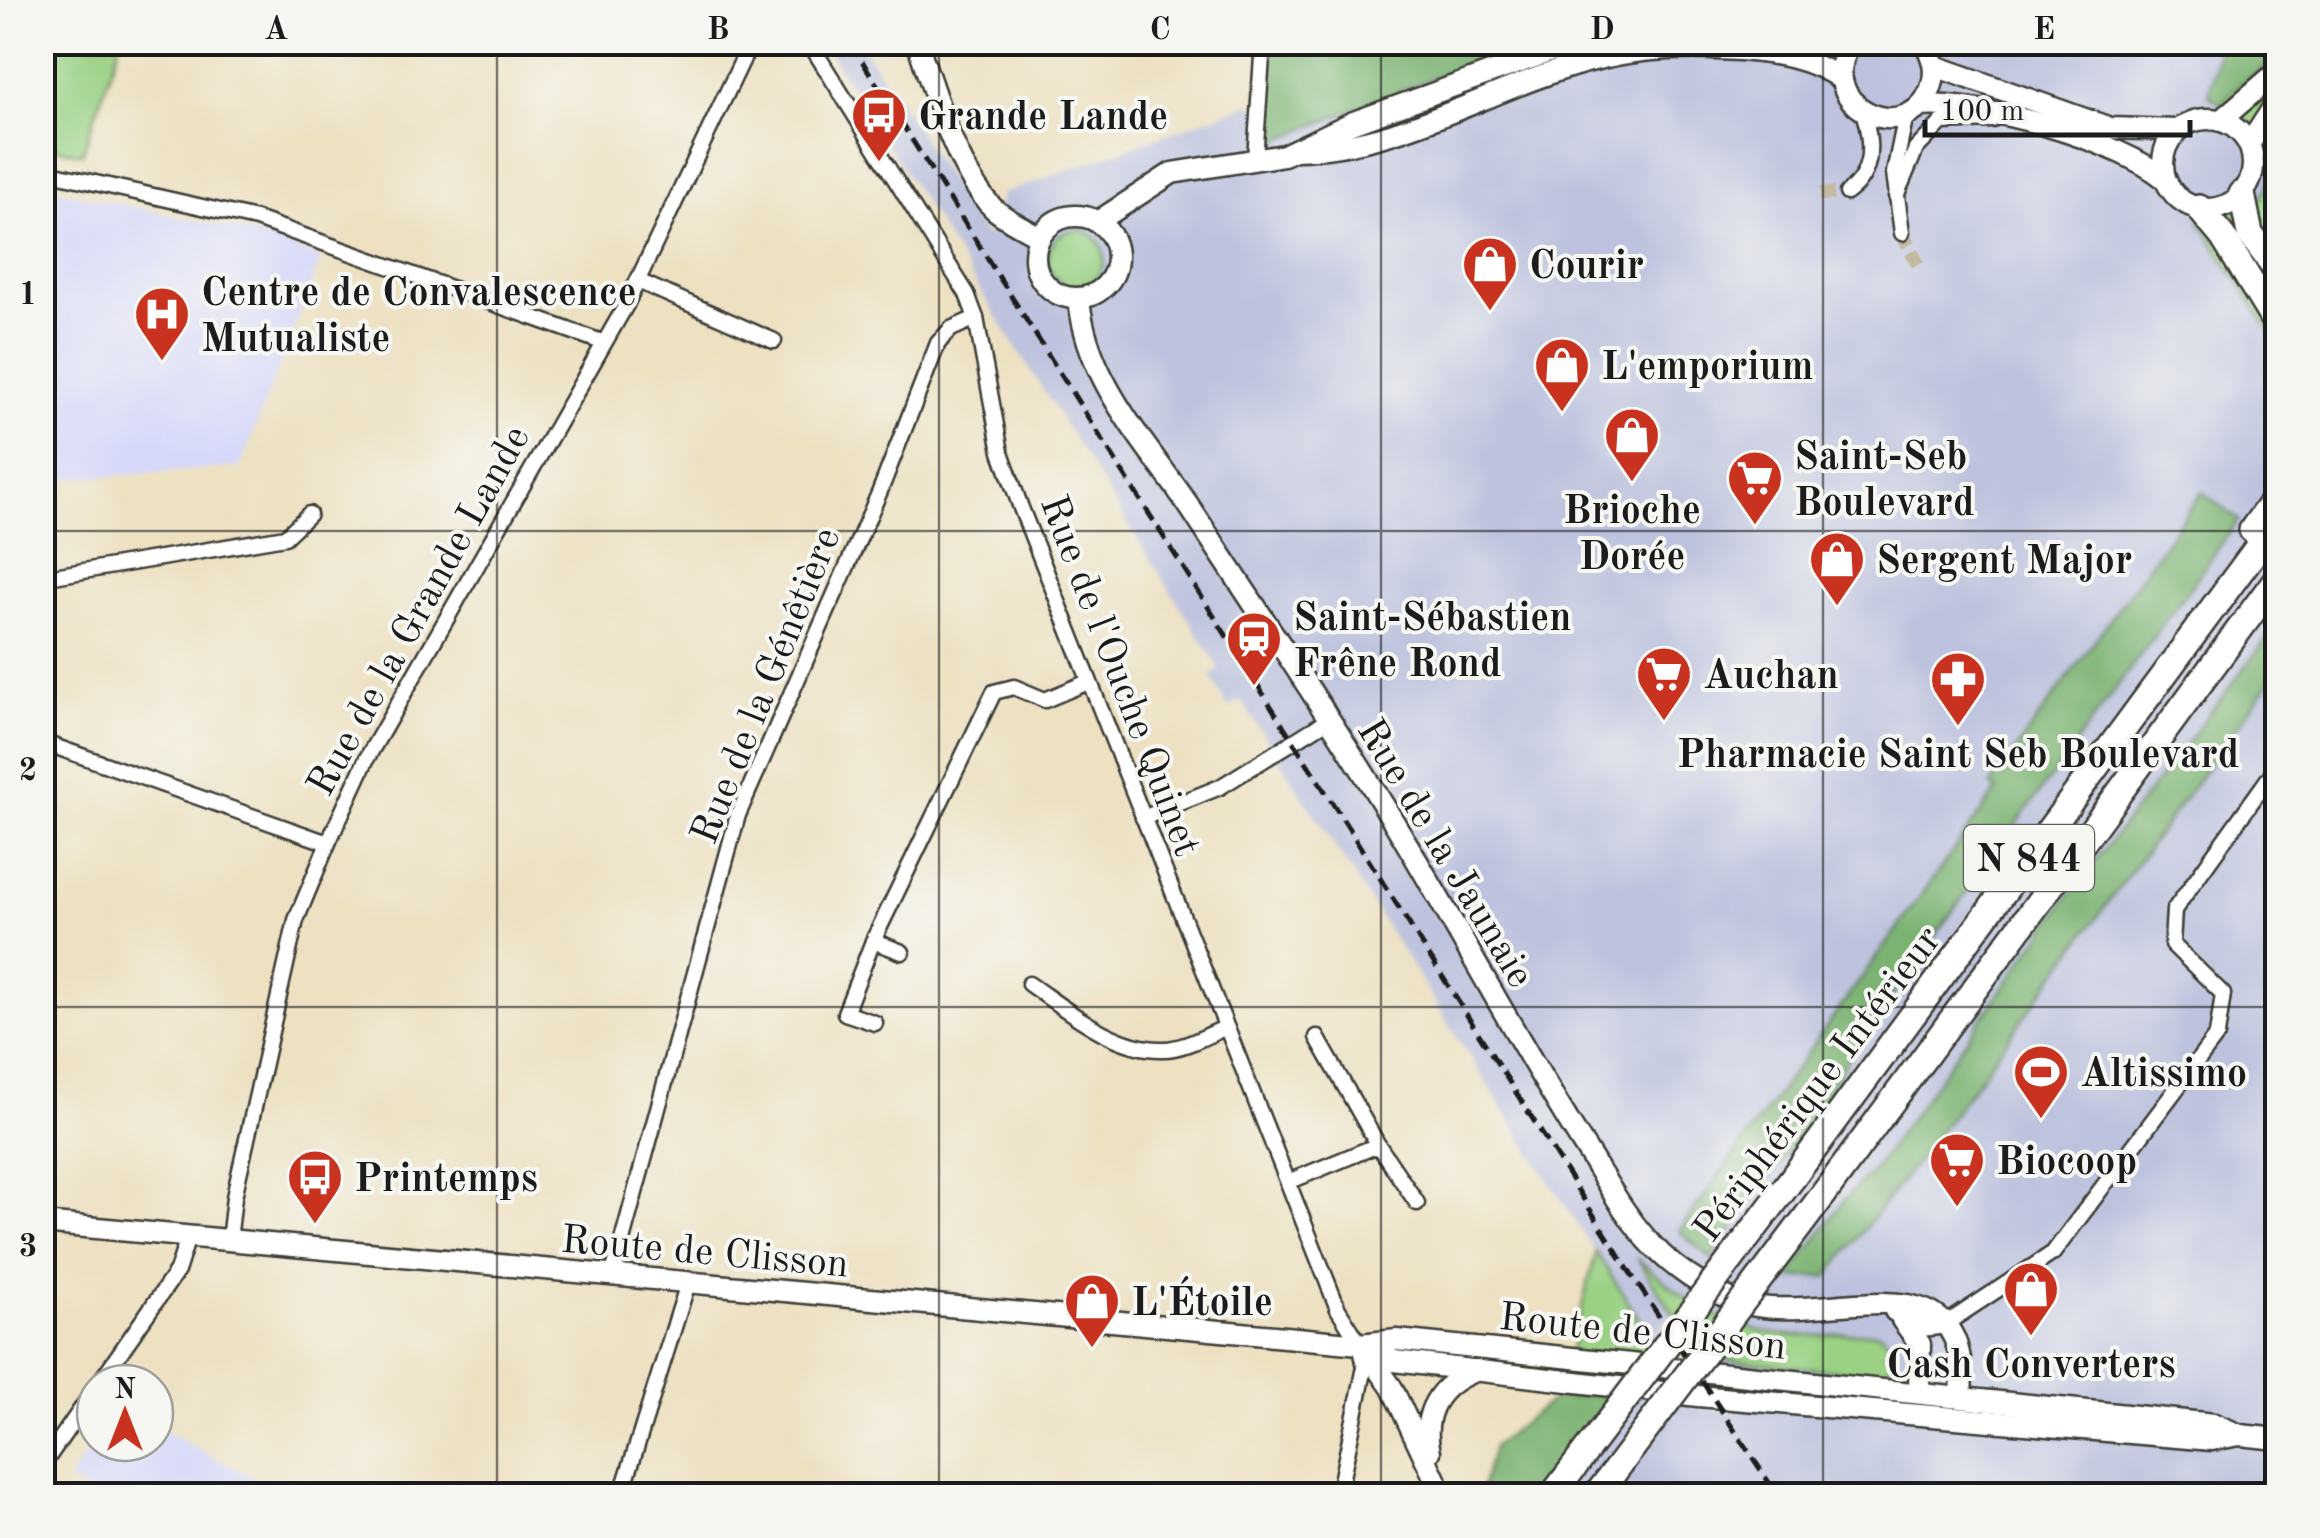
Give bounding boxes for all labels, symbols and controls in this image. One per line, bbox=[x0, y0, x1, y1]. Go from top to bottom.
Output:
text: A bbox=[264, 15, 288, 47]
text: B bbox=[707, 15, 729, 47]
text: C bbox=[1149, 15, 1171, 47]
text: D bbox=[1589, 15, 1615, 47]
text: E bbox=[2033, 15, 2055, 47]
scale bar bbox=[1925, 75, 2190, 137]
bus stop icon: Grande Lande bbox=[849, 85, 909, 164]
text: 100 m bbox=[1940, 97, 2024, 127]
place label: Grande Lande bbox=[918, 99, 1168, 139]
shop icon: Courir bbox=[1460, 234, 1520, 313]
place label: Courir bbox=[1529, 248, 1644, 288]
place label: Centre de Convalescence Mutualiste bbox=[201, 275, 637, 361]
text: 1 bbox=[19, 280, 37, 312]
hospital icon: Centre de Convalescence Mutualiste bbox=[132, 284, 192, 363]
shop icon: L'emporium bbox=[1532, 335, 1592, 414]
place label: L'emporium bbox=[1601, 349, 1813, 389]
shop icon: Brioche Dorée bbox=[1602, 405, 1662, 484]
street label: Rue de la Grande Lande bbox=[302, 420, 539, 804]
place label: Saint-Seb Boulevard bbox=[1794, 439, 1974, 525]
supermarket icon: Saint-Seb Boulevard bbox=[1725, 448, 1785, 527]
street label: Rue de l'Ouche Quinet bbox=[1031, 491, 1206, 862]
place label: Brioche Dorée bbox=[1563, 493, 1701, 579]
street label: Rue de la Génêtière bbox=[686, 523, 849, 850]
shop icon: Sergent Major bbox=[1807, 529, 1867, 608]
place label: Sergent Major bbox=[1876, 543, 2132, 583]
place label: Saint-Sébastien Frêne Rond bbox=[1293, 600, 1571, 686]
station icon: Saint-Sébastien Frêne Rond bbox=[1224, 609, 1284, 688]
supermarket icon: Auchan bbox=[1634, 644, 1694, 723]
pharmacy icon: Pharmacie Saint Seb Boulevard bbox=[1928, 649, 1988, 728]
place label: Auchan bbox=[1703, 658, 1839, 698]
street label: Rue de la Jaunaie bbox=[1348, 713, 1539, 995]
place label: Pharmacie Saint Seb Boulevard bbox=[1677, 737, 2239, 777]
text: 2 bbox=[19, 756, 37, 788]
road number: N 844 bbox=[1964, 825, 2094, 891]
street label: Périphérique Intérieur bbox=[1688, 920, 1950, 1250]
sports icon: Altissimo bbox=[2011, 1042, 2071, 1121]
place label: Altissimo bbox=[2080, 1056, 2247, 1096]
supermarket icon: Biocoop bbox=[1927, 1130, 1987, 1209]
place label: Biocoop bbox=[1996, 1144, 2137, 1184]
bus stop icon: Printemps bbox=[285, 1147, 345, 1226]
place label: Printemps bbox=[354, 1161, 538, 1201]
street label: Route de Clisson bbox=[559, 1221, 850, 1286]
text: 3 bbox=[19, 1232, 37, 1264]
shop icon: Cash Converters bbox=[2001, 1259, 2061, 1338]
shop icon: L'Étoile bbox=[1062, 1271, 1122, 1350]
place label: L'Étoile bbox=[1131, 1276, 1273, 1325]
street label: Route de Clisson bbox=[1497, 1299, 1788, 1369]
place label: Cash Converters bbox=[1886, 1347, 2176, 1387]
north arrow bbox=[75, 1363, 175, 1463]
text: N bbox=[114, 1377, 136, 1405]

